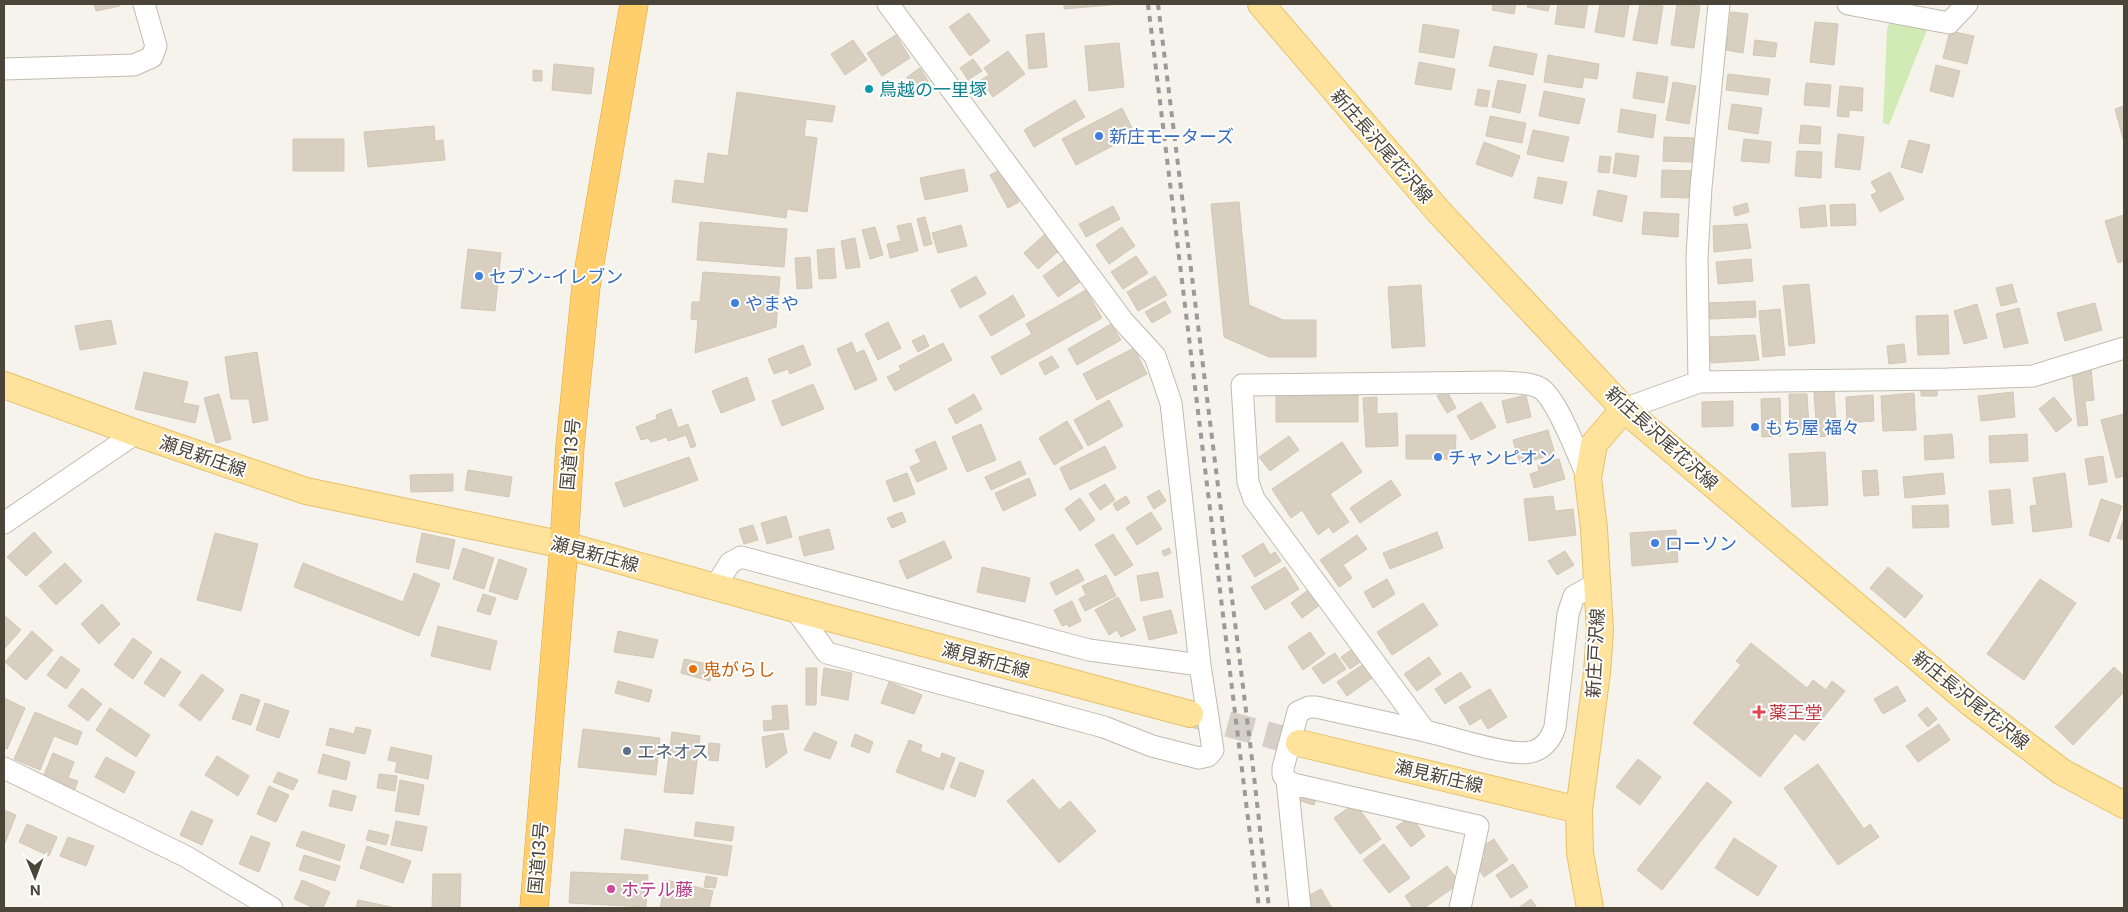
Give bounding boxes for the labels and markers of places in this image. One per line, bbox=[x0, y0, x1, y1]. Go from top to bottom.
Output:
place label: 鳥越の一里塚 bbox=[879, 79, 987, 100]
marker: 鳥越の一里塚 bbox=[863, 83, 875, 95]
place label: 新庄モーターズ bbox=[1109, 126, 1234, 147]
marker: 新庄モーターズ bbox=[1093, 130, 1105, 142]
place label: セブン-イレブン bbox=[489, 266, 623, 287]
marker: セブン-イレブン bbox=[473, 270, 485, 282]
place label: やまや bbox=[745, 293, 799, 314]
marker: やまや bbox=[729, 297, 741, 309]
place label: もち屋 福々 bbox=[1765, 417, 1860, 438]
marker: もち屋 福々 bbox=[1749, 421, 1761, 433]
place label: チャンピオン bbox=[1448, 447, 1556, 468]
marker: チャンピオン bbox=[1432, 451, 1444, 463]
place label: ローソン bbox=[1665, 533, 1737, 554]
marker: ローソン bbox=[1649, 537, 1661, 549]
place label: 鬼がらし bbox=[703, 659, 775, 680]
marker: 鬼がらし bbox=[687, 663, 699, 675]
place label: 薬王堂 bbox=[1769, 702, 1823, 723]
marker: 薬王堂 bbox=[1753, 706, 1765, 718]
place label: エネオス bbox=[637, 741, 709, 762]
marker: エネオス bbox=[621, 745, 633, 757]
place label: ホテル藤 bbox=[621, 879, 693, 900]
marker: ホテル藤 bbox=[605, 883, 617, 895]

